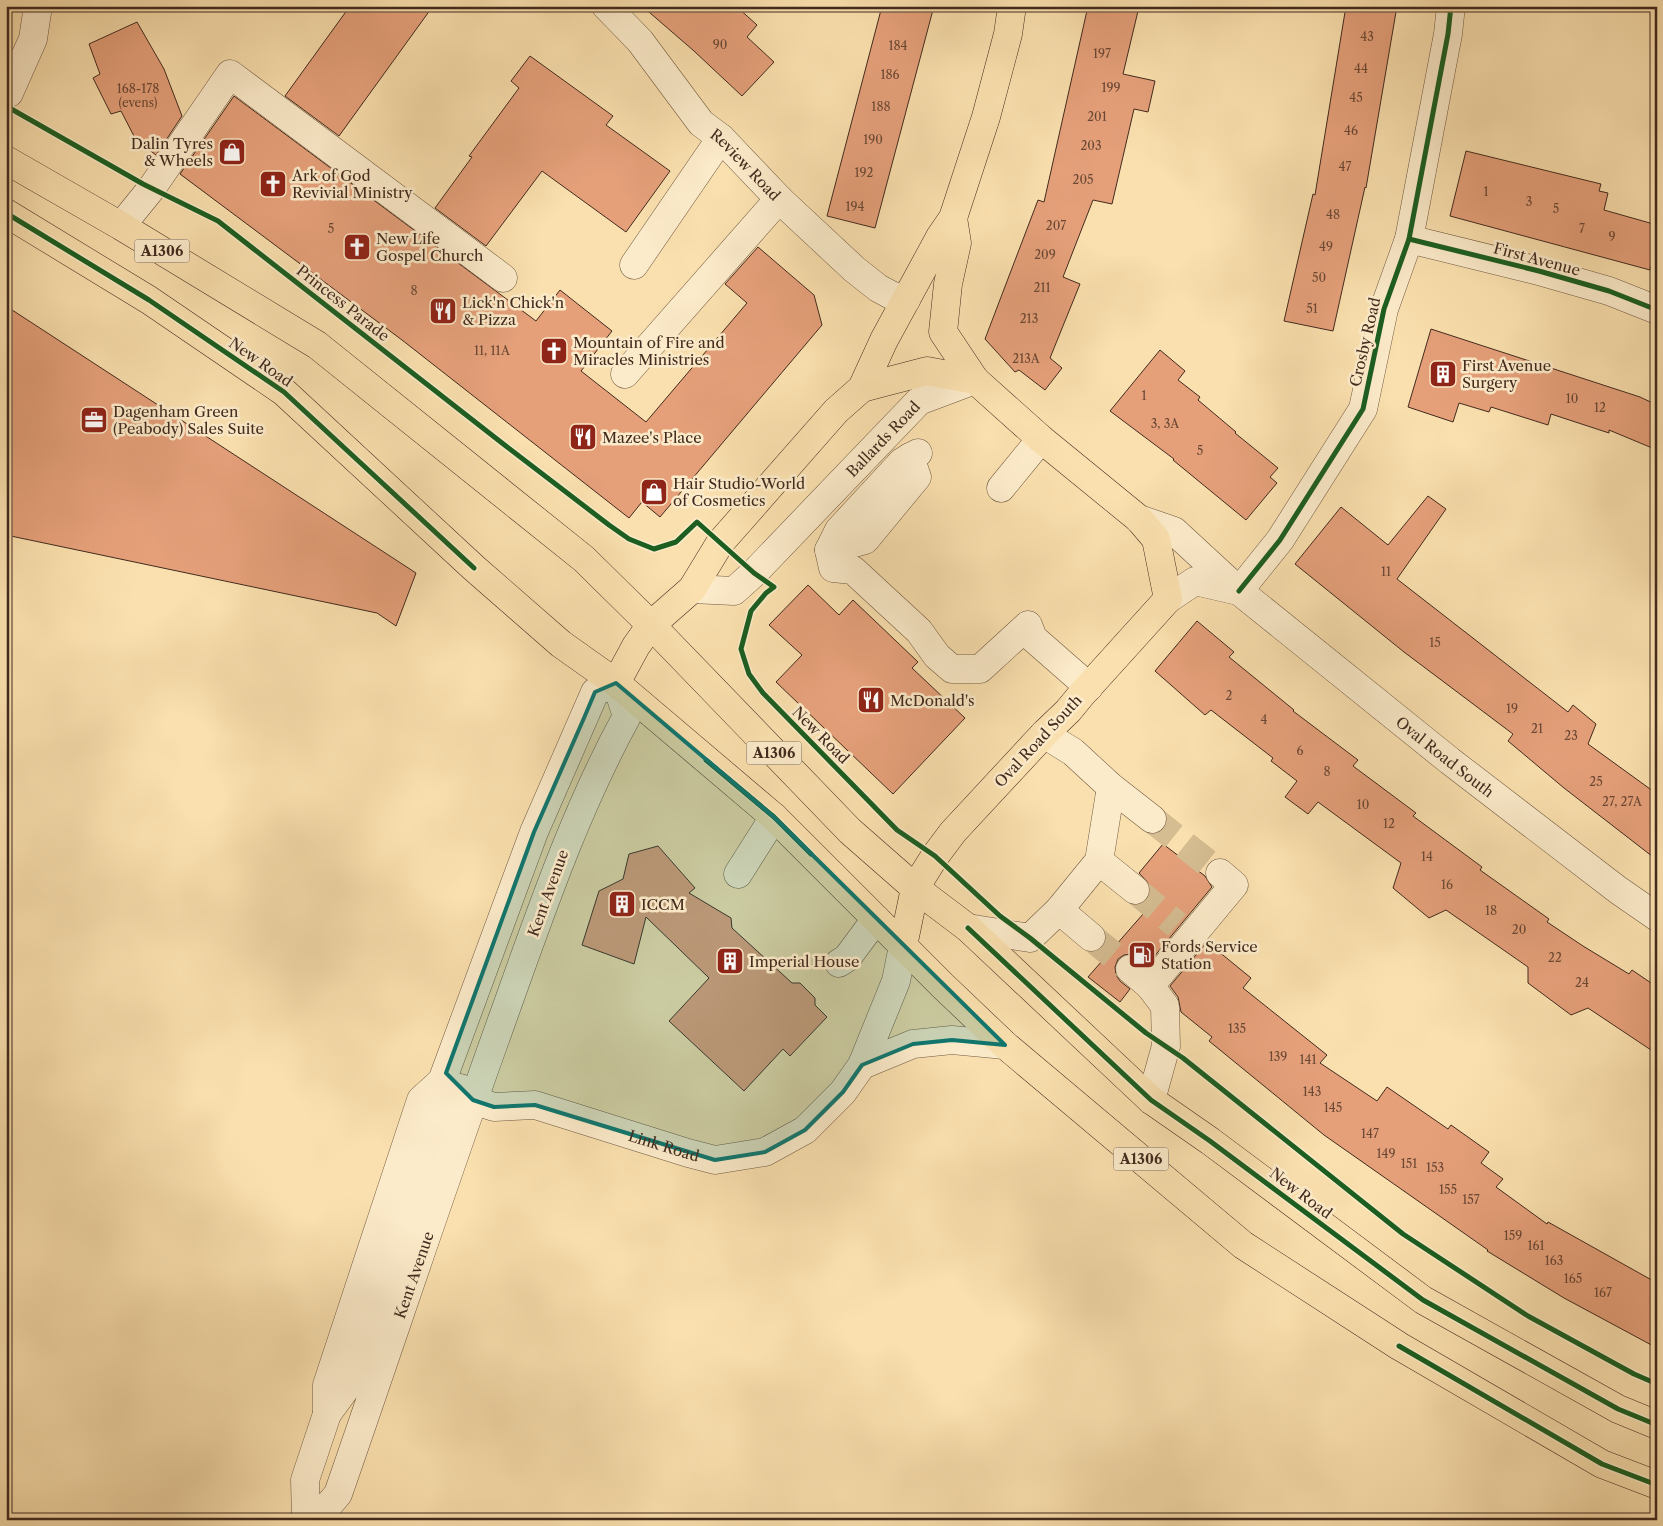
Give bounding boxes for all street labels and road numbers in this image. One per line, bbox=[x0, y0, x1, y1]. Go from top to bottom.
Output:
street label: Review Road bbox=[707, 124, 785, 204]
street label: First Avenue bbox=[1492, 238, 1582, 280]
road number: A1306 bbox=[134, 240, 190, 262]
street label: Princess Parade bbox=[293, 261, 393, 345]
street label: Crosby Road bbox=[1345, 295, 1385, 389]
street label: New Road bbox=[226, 333, 296, 391]
street label: Ballards Road bbox=[842, 397, 924, 481]
street label: Oval Road South bbox=[990, 690, 1086, 791]
street label: New Road bbox=[788, 702, 854, 768]
street label: Oval Road South bbox=[1392, 712, 1499, 801]
road number: A1306 bbox=[746, 741, 802, 764]
street label: Kent Avenue bbox=[523, 847, 573, 939]
street label: Link Road bbox=[626, 1125, 701, 1165]
road number: A1306 bbox=[1114, 1148, 1168, 1170]
street label: New Road bbox=[1266, 1163, 1336, 1223]
street label: Kent Avenue bbox=[390, 1229, 438, 1321]

